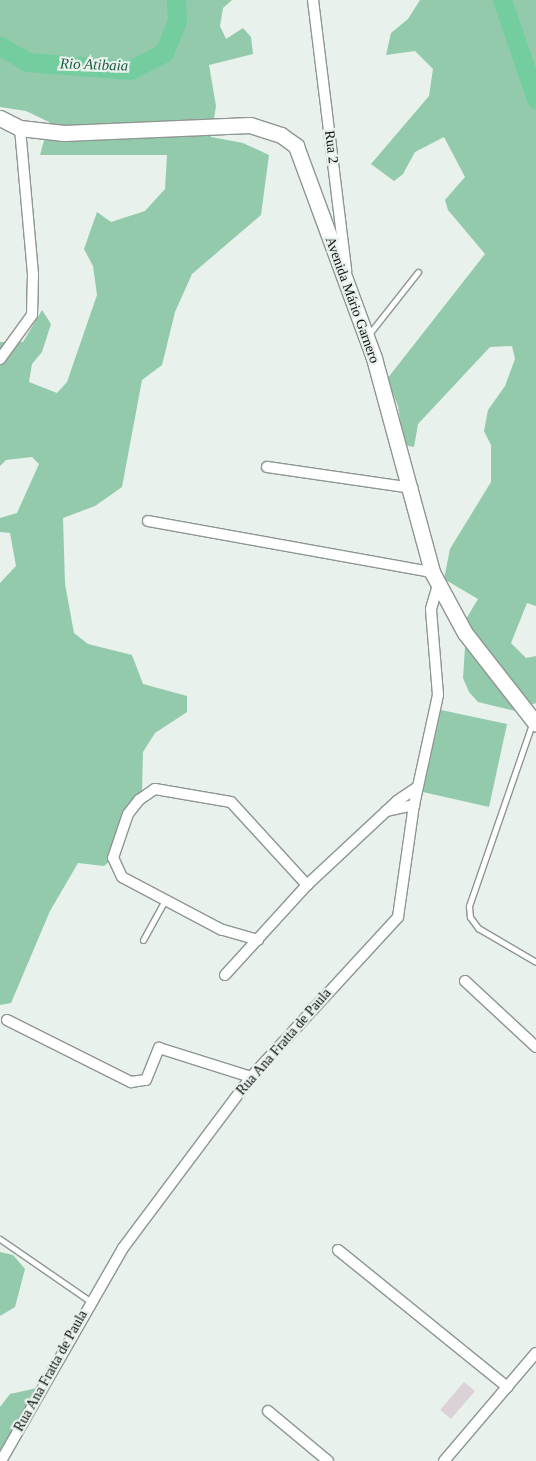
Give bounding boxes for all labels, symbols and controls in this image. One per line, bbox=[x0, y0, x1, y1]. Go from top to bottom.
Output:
water label: Rio Atibaia bbox=[59, 55, 129, 75]
street label: Rua 2 bbox=[321, 130, 341, 164]
street label: Avenida Mário Garnero bbox=[321, 234, 383, 366]
street label: Rua Ana Fratta de Paula bbox=[233, 985, 335, 1099]
street label: Rua Ana Fratta de Paula bbox=[10, 1307, 92, 1435]

